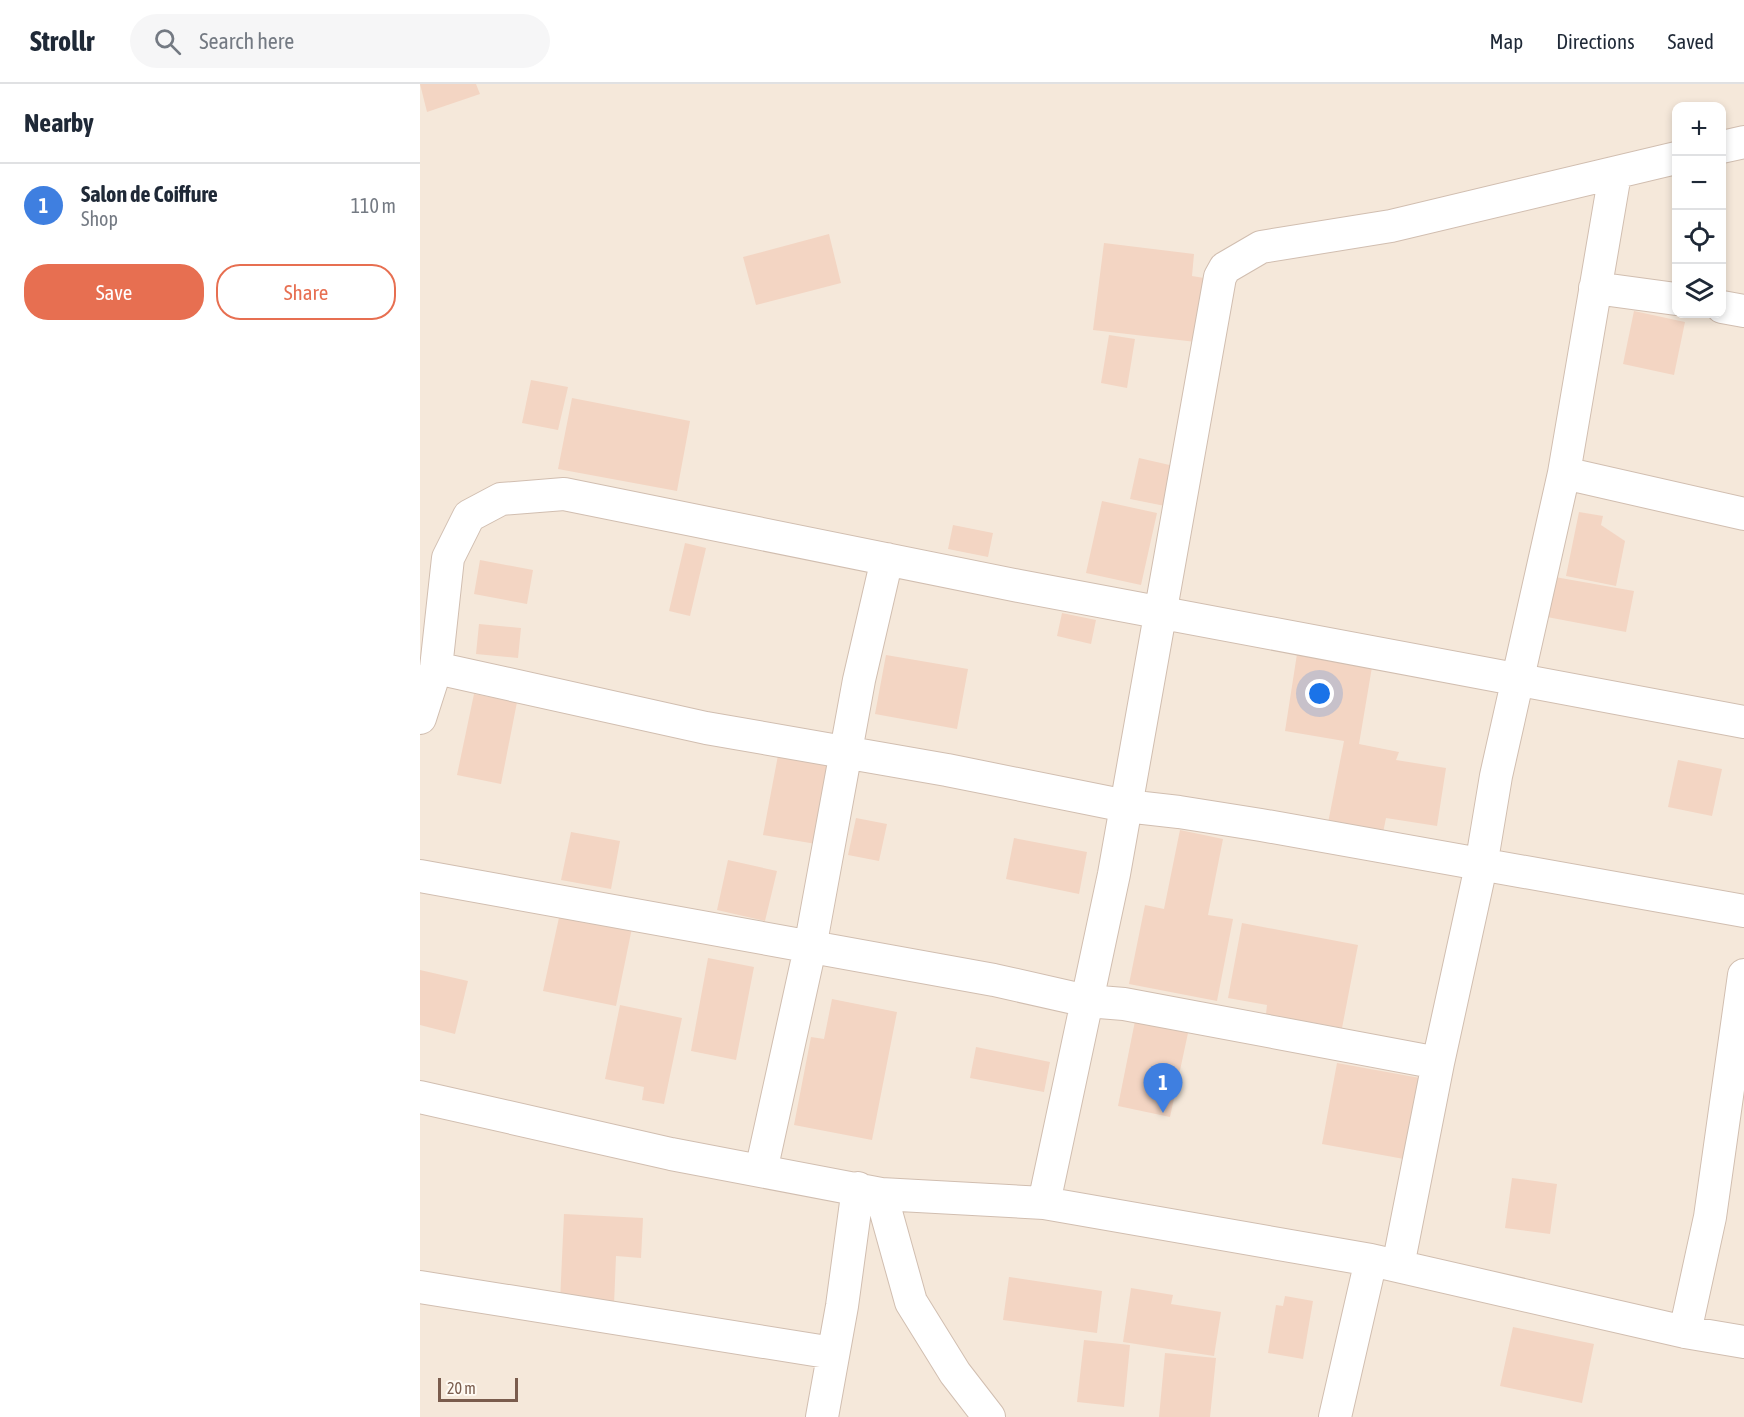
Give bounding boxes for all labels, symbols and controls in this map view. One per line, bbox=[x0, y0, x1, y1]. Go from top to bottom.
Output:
search box bbox=[130, 14, 550, 68]
text: Strollr bbox=[30, 25, 94, 57]
icon: search bbox=[151, 25, 184, 58]
text: Search here bbox=[199, 28, 294, 54]
text: Map bbox=[1489, 29, 1523, 53]
text: Directions bbox=[1556, 29, 1635, 53]
text: Saved bbox=[1668, 29, 1714, 53]
map controls bbox=[1672, 102, 1726, 318]
button: + bbox=[1672, 102, 1726, 156]
text: Nearby bbox=[24, 108, 94, 138]
button: − bbox=[1672, 156, 1726, 210]
text: Salon de Coiffure bbox=[81, 181, 218, 207]
text: 1 bbox=[39, 194, 48, 217]
text: 110 m bbox=[351, 194, 396, 217]
text: Shop bbox=[81, 207, 118, 230]
button: locate bbox=[1672, 210, 1726, 264]
button: Save bbox=[24, 264, 204, 320]
button: Share bbox=[216, 264, 396, 320]
button: layers bbox=[1672, 264, 1726, 318]
your location bbox=[1305, 679, 1334, 708]
pin: 1 bbox=[1144, 1064, 1182, 1113]
scale bar bbox=[438, 1375, 518, 1402]
text: 20 m bbox=[447, 1379, 476, 1397]

